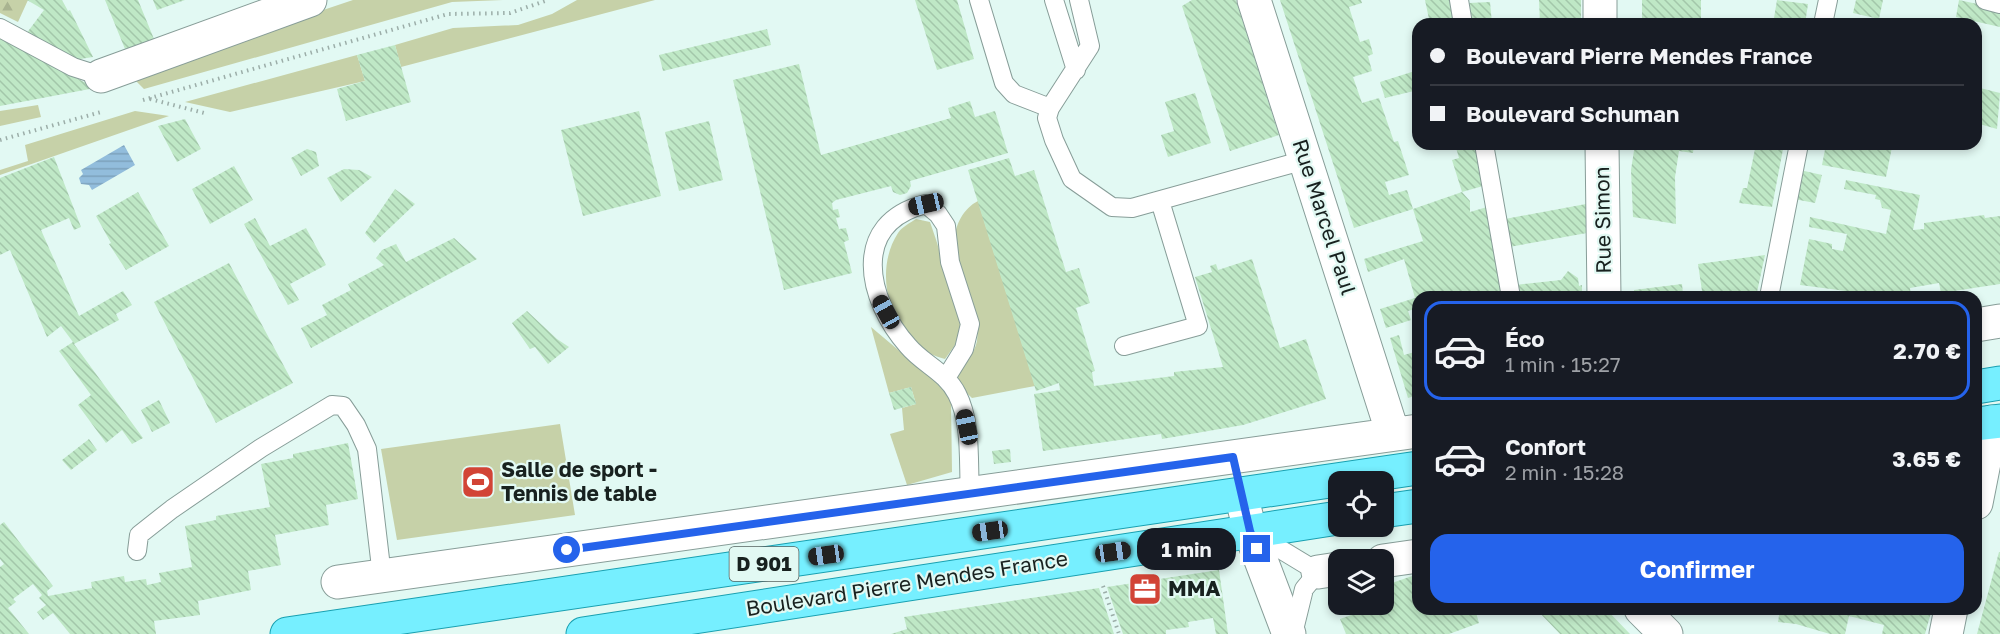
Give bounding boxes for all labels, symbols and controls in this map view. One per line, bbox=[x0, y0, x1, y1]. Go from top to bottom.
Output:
text: Boulevard Pierre Mendes France bbox=[1466, 42, 1812, 69]
text: Boulevard Schuman bbox=[1466, 100, 1679, 127]
street label: Rue Marcel Paul bbox=[1288, 135, 1362, 298]
street label: Rue Simon bbox=[1588, 166, 1616, 274]
car bbox=[906, 191, 946, 217]
car bbox=[869, 292, 903, 332]
icon: car bbox=[1433, 324, 1487, 378]
text: Éco bbox=[1505, 325, 1544, 352]
text: 2.70 € bbox=[1893, 337, 1961, 364]
text: 1 min · 15:27 bbox=[1505, 352, 1621, 376]
car bbox=[954, 408, 980, 446]
icon: car bbox=[1433, 432, 1487, 486]
text: Confort bbox=[1505, 433, 1586, 460]
text: 3.65 € bbox=[1892, 445, 1961, 472]
place label: Salle de sport - Tennis de table bbox=[501, 456, 657, 506]
text: 2 min · 15:28 bbox=[1505, 460, 1624, 484]
sports icon: Salle de sport - Tennis de table bbox=[460, 464, 496, 500]
map controls bbox=[1328, 471, 1394, 615]
button: locate bbox=[1328, 471, 1394, 537]
car bbox=[971, 520, 1009, 542]
callout: 1 min bbox=[1137, 528, 1236, 570]
button: Confirmer bbox=[1430, 534, 1964, 603]
route end bbox=[1243, 535, 1270, 562]
route start bbox=[553, 536, 580, 563]
text: 1 min bbox=[1161, 537, 1212, 561]
car bbox=[1094, 541, 1132, 563]
car bbox=[807, 544, 845, 566]
street label: Boulevard Pierre Mendes France bbox=[744, 545, 1070, 621]
road number: D 901 bbox=[730, 547, 798, 581]
button: layers bbox=[1328, 549, 1394, 615]
office icon: MMA bbox=[1127, 571, 1163, 607]
place label: MMA bbox=[1168, 575, 1220, 601]

